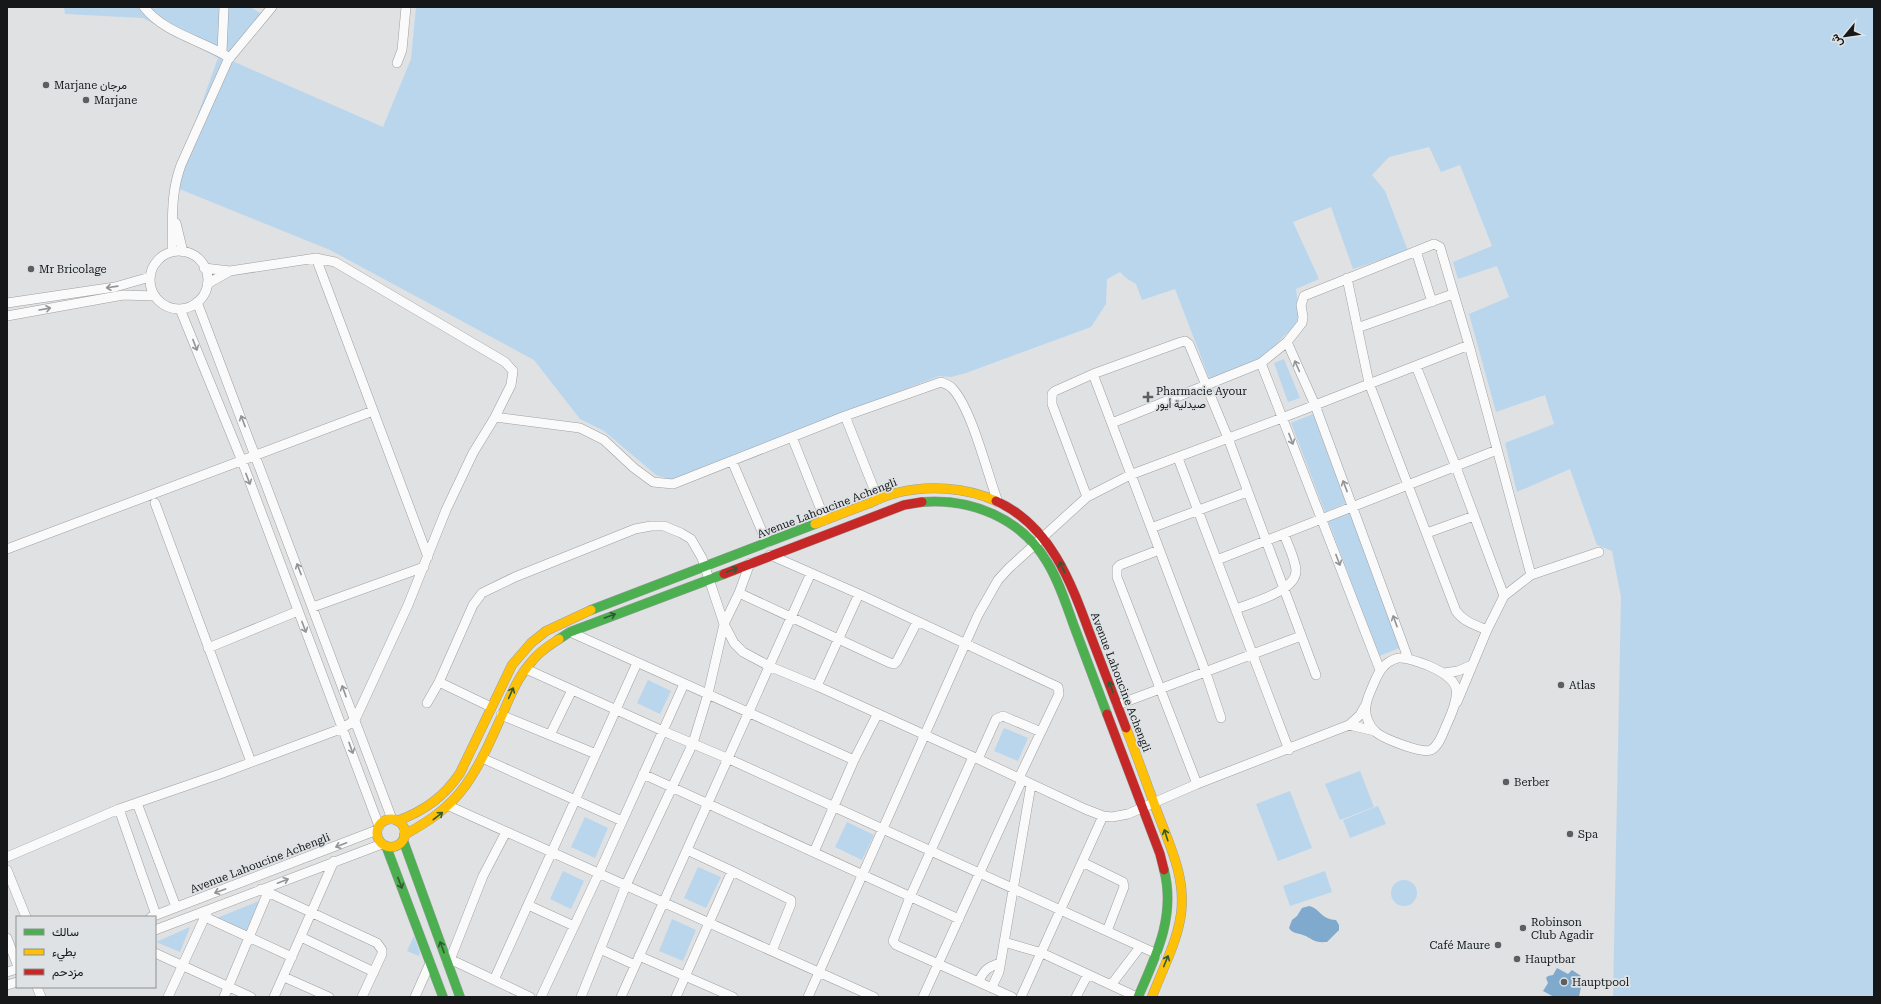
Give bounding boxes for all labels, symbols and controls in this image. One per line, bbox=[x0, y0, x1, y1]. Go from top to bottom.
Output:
north arrow bbox=[1825, 16, 1865, 56]
text: ش bbox=[1828, 32, 1846, 50]
place label: Marjane مرجان bbox=[54, 79, 127, 92]
marker: Marjane مرجان bbox=[41, 80, 51, 90]
place label: Marjane bbox=[94, 94, 137, 107]
marker: Marjane bbox=[81, 95, 91, 105]
place label: Mr Bricolage bbox=[39, 263, 106, 276]
marker: Mr Bricolage bbox=[26, 264, 36, 274]
one-way arrow bbox=[106, 283, 119, 291]
one-way arrow bbox=[38, 305, 51, 313]
one-way arrow bbox=[191, 339, 199, 351]
one-way arrow bbox=[1293, 360, 1300, 372]
place label: Pharmacie Ayour صيدلية أيور bbox=[1155, 385, 1247, 411]
marker: Pharmacie Ayour صيدلية أيور bbox=[1143, 392, 1153, 402]
one-way arrow bbox=[239, 416, 247, 428]
one-way arrow bbox=[1287, 433, 1295, 445]
one-way arrow bbox=[245, 473, 253, 485]
street label: Avenue Lahoucine Achengli bbox=[755, 476, 899, 541]
one-way arrow bbox=[1340, 481, 1348, 493]
one-way arrow bbox=[1334, 554, 1342, 566]
one-way arrow bbox=[1058, 561, 1065, 573]
one-way arrow bbox=[294, 564, 302, 576]
one-way arrow bbox=[725, 566, 737, 574]
street label: Avenue Lahoucine Achengli bbox=[1088, 610, 1153, 754]
one-way arrow bbox=[603, 612, 615, 620]
one-way arrow bbox=[1390, 616, 1398, 628]
one-way arrow bbox=[301, 620, 309, 632]
place label: Atlas bbox=[1569, 679, 1595, 692]
marker: Atlas bbox=[1556, 680, 1566, 690]
one-way arrow bbox=[1106, 682, 1114, 694]
one-way arrow bbox=[340, 685, 348, 697]
one-way arrow bbox=[508, 688, 515, 700]
one-way arrow bbox=[347, 742, 355, 754]
place label: Berber bbox=[1514, 776, 1550, 789]
marker: Berber bbox=[1501, 777, 1511, 787]
one-way arrow bbox=[432, 811, 443, 820]
place label: Spa bbox=[1578, 828, 1598, 841]
one-way arrow bbox=[1162, 829, 1169, 842]
marker: Spa bbox=[1565, 829, 1575, 839]
street label: Avenue Lahoucine Achengli bbox=[188, 831, 332, 896]
one-way arrow bbox=[335, 841, 347, 849]
one-way arrow bbox=[277, 876, 289, 884]
one-way arrow bbox=[397, 876, 405, 888]
one-way arrow bbox=[214, 888, 226, 896]
legend bbox=[16, 916, 156, 988]
place label: Robinson Club Agadir bbox=[1531, 916, 1594, 942]
marker: Robinson Club Agadir bbox=[1518, 923, 1528, 933]
text: سالك bbox=[52, 925, 79, 939]
place label: Café Maure bbox=[1429, 939, 1490, 952]
marker: Café Maure bbox=[1493, 940, 1503, 950]
one-way arrow bbox=[437, 942, 445, 954]
text: بطيء bbox=[52, 945, 76, 962]
place label: Hauptbar bbox=[1525, 953, 1576, 966]
marker: Hauptbar bbox=[1512, 954, 1522, 964]
one-way arrow bbox=[1163, 955, 1171, 967]
text: مزدحم bbox=[52, 965, 83, 980]
place label: Hauptpool bbox=[1572, 976, 1630, 989]
marker: Hauptpool bbox=[1559, 977, 1569, 987]

